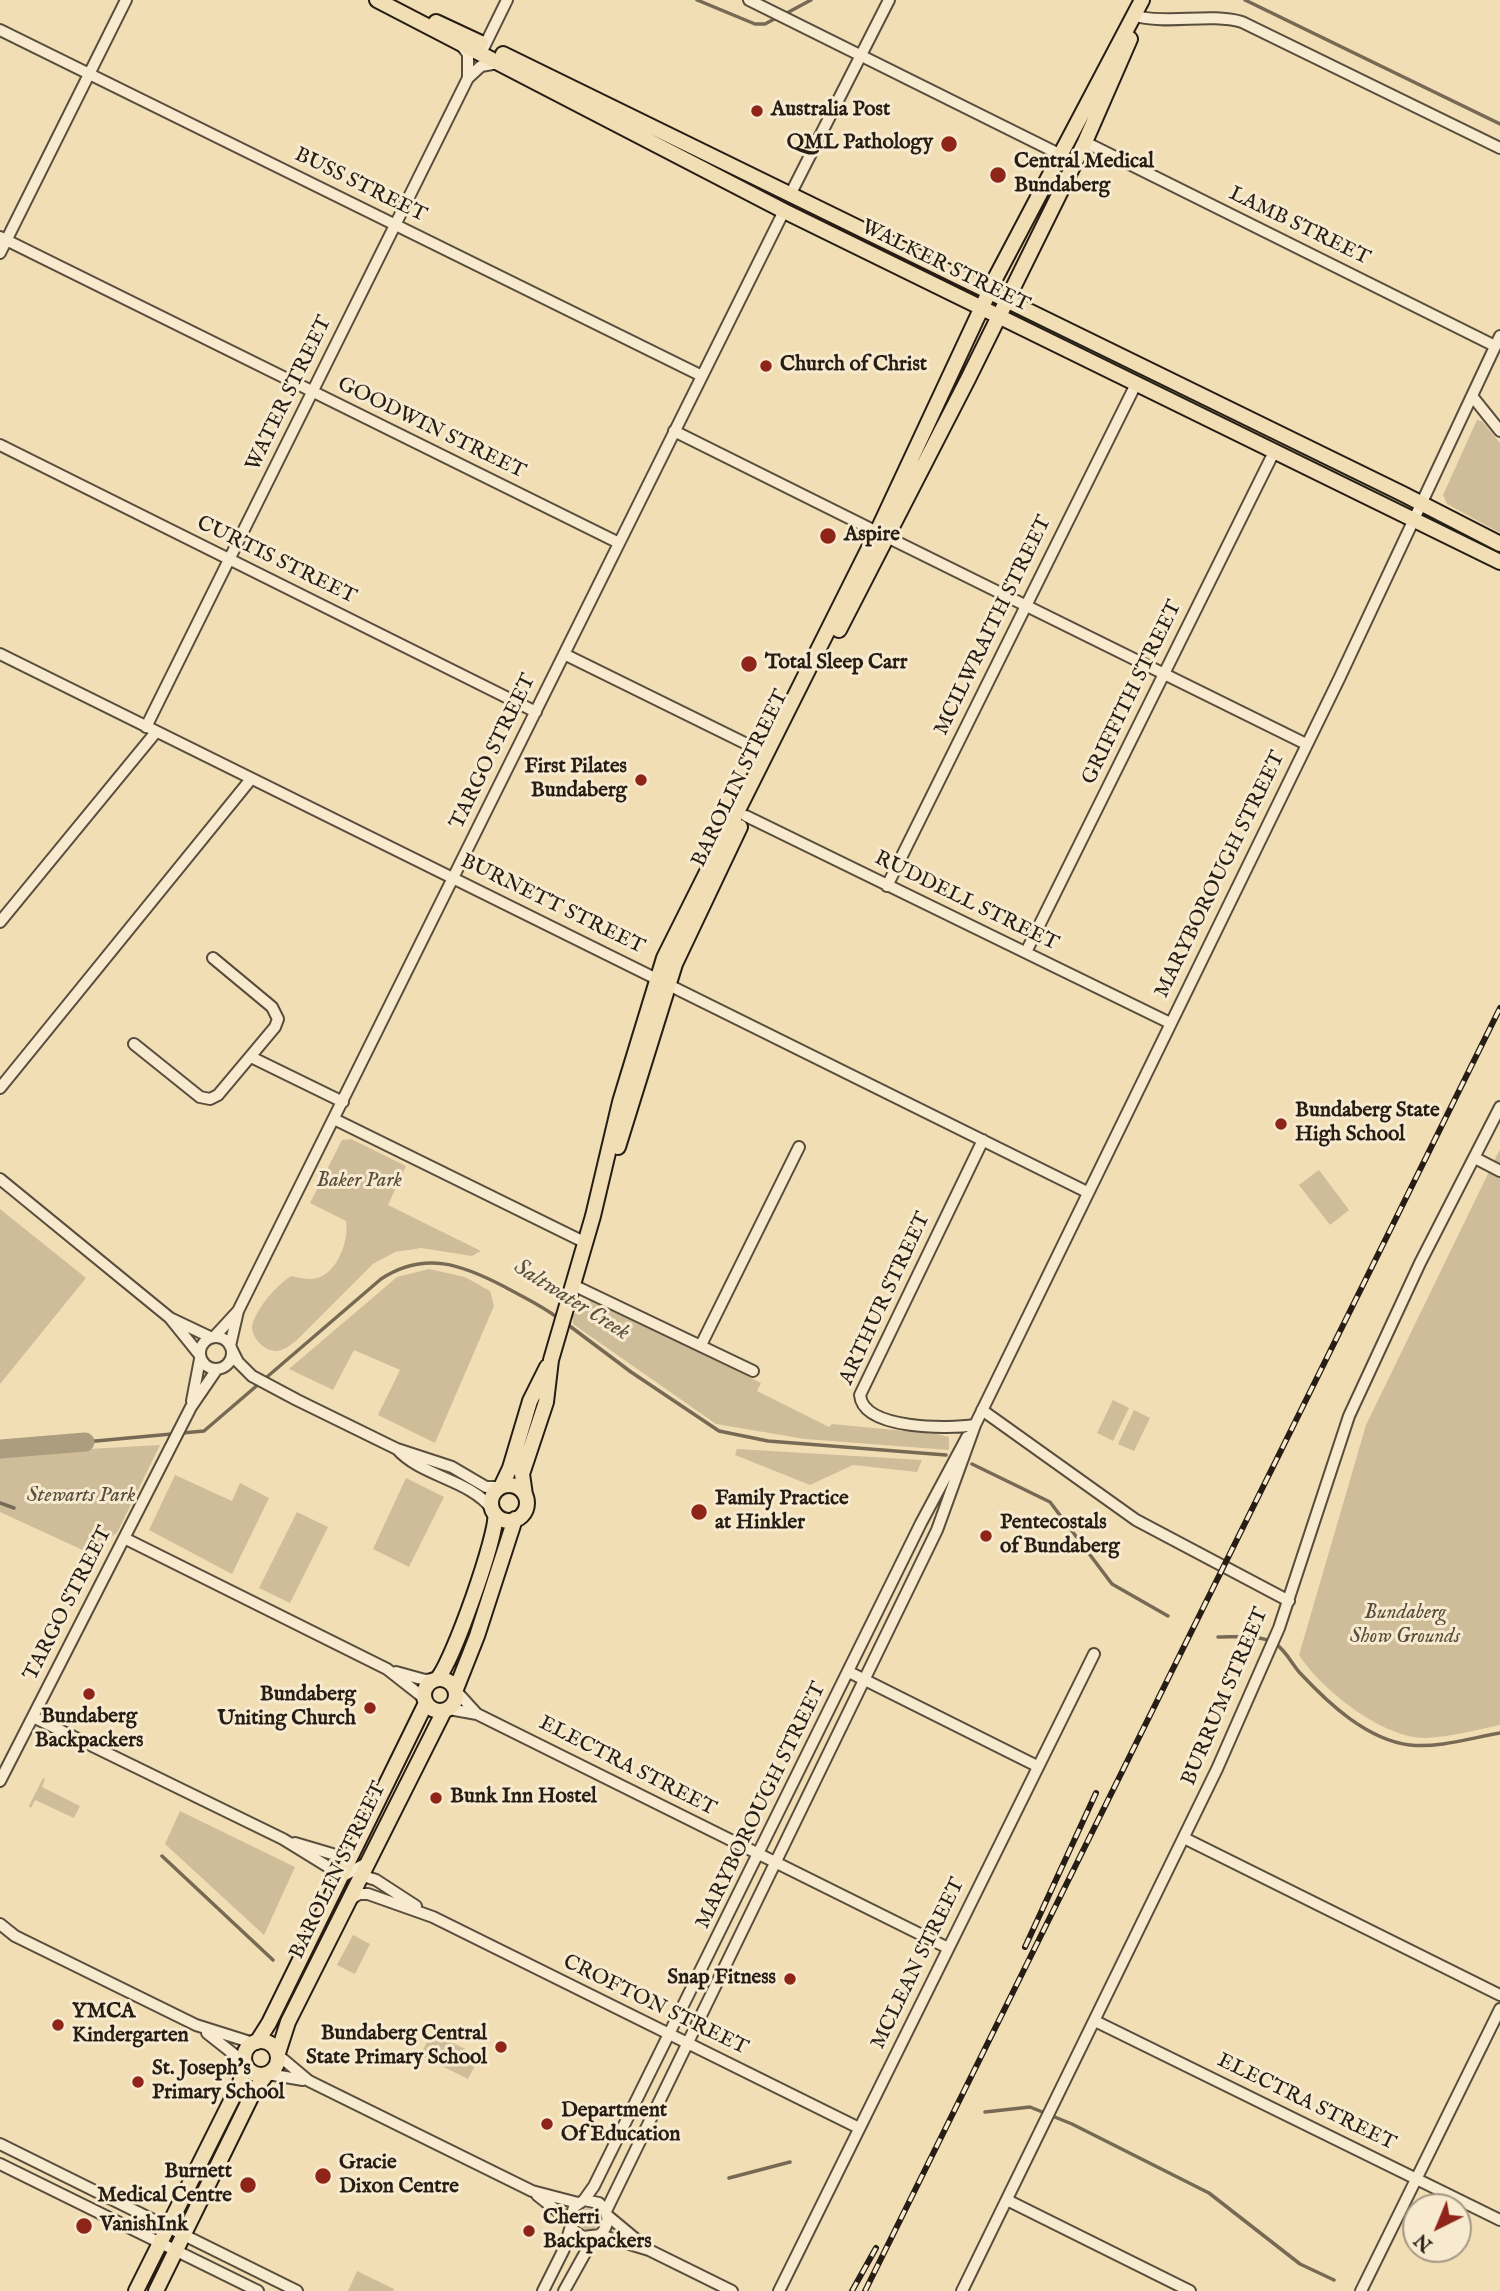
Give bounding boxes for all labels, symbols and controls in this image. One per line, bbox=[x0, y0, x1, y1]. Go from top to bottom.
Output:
place label: Australia Post bbox=[771, 98, 890, 124]
marker: Australia Post bbox=[749, 103, 765, 119]
place label: QML Pathology bbox=[787, 131, 933, 157]
marker: QML Pathology bbox=[939, 134, 959, 154]
street label: BUSS STREET bbox=[290, 143, 430, 229]
place label: Central Medical Bundaberg bbox=[1014, 150, 1154, 200]
marker: Central Medical Bundaberg bbox=[988, 165, 1008, 185]
street label: LAMB STREET bbox=[1224, 182, 1374, 272]
street label: WALKER STREET bbox=[857, 215, 1033, 319]
street label: WATER STREET bbox=[242, 312, 338, 476]
place label: Church of Christ bbox=[780, 353, 927, 379]
marker: Church of Christ bbox=[758, 358, 774, 374]
street label: GOODWIN STREET bbox=[333, 373, 529, 485]
street label: CURTIS STREET bbox=[192, 511, 360, 611]
street label: MCILWRAITH STREET bbox=[930, 512, 1058, 740]
place label: Aspire bbox=[844, 523, 900, 549]
marker: Aspire bbox=[818, 526, 838, 546]
street label: GRIFFITH STREET bbox=[1078, 597, 1188, 789]
place label: Total Sleep Carr bbox=[765, 651, 908, 677]
marker: Total Sleep Carr bbox=[739, 654, 759, 674]
street label: TARGO STREET bbox=[446, 670, 542, 834]
street label: BAROLIN STREET bbox=[687, 686, 795, 872]
street label: MARYBOROUGH STREET bbox=[1150, 748, 1292, 1002]
place label: First Pilates Bundaberg bbox=[524, 755, 627, 805]
marker: First Pilates Bundaberg bbox=[633, 772, 649, 788]
street label: RUDDELL STREET bbox=[870, 847, 1062, 957]
street label: BURNETT STREET bbox=[456, 849, 648, 961]
place label: Bundaberg State High School bbox=[1295, 1099, 1440, 1149]
marker: Bundaberg State High School bbox=[1273, 1116, 1289, 1132]
park label: Baker Park bbox=[316, 1169, 402, 1195]
street label: ARTHUR STREET bbox=[835, 1209, 937, 1389]
water label: Saltwater Creek bbox=[508, 1254, 634, 1348]
park label: Stewarts Park bbox=[27, 1484, 135, 1510]
place label: Family Practice at Hinkler bbox=[715, 1487, 849, 1537]
marker: Family Practice at Hinkler bbox=[689, 1502, 709, 1522]
place label: Pentecostals of Bundaberg bbox=[1000, 1511, 1120, 1561]
street label: TARGO STREET bbox=[19, 1523, 119, 1685]
marker: Pentecostals of Bundaberg bbox=[978, 1528, 994, 1544]
park label: Bundaberg Show Grounds bbox=[1350, 1601, 1460, 1651]
street label: BURRUM STREET bbox=[1177, 1604, 1275, 1790]
street label: MARYBOROUGH STREET bbox=[691, 1679, 833, 1933]
place label: Bundaberg Uniting Church bbox=[217, 1683, 356, 1733]
marker: Bundaberg Backpackers bbox=[81, 1686, 97, 1702]
marker: Bundaberg Uniting Church bbox=[362, 1700, 378, 1716]
place label: Bundaberg Backpackers bbox=[35, 1705, 143, 1755]
street label: ELECTRA STREET bbox=[534, 1711, 720, 1823]
street label: BAROLIN STREET bbox=[285, 1778, 393, 1964]
place label: Bunk Inn Hostel bbox=[450, 1785, 597, 1811]
marker: Bunk Inn Hostel bbox=[428, 1790, 444, 1806]
street label: MCLEAN STREET bbox=[867, 1874, 971, 2054]
street label: CROFTON STREET bbox=[558, 1950, 752, 2062]
place label: Snap Fitness bbox=[667, 1966, 776, 1992]
marker: Snap Fitness bbox=[782, 1971, 798, 1987]
place label: YMCA Kindergarten bbox=[72, 2000, 189, 2050]
marker: YMCA Kindergarten bbox=[50, 2017, 66, 2033]
place label: Bundaberg Central State Primary School bbox=[306, 2022, 487, 2072]
marker: Bundaberg Central State Primary School bbox=[493, 2039, 509, 2055]
street label: ELECTRA STREET bbox=[1213, 2049, 1399, 2157]
place label: St. Joseph's Primary School bbox=[152, 2057, 285, 2107]
marker: St. Joseph's Primary School bbox=[130, 2074, 146, 2090]
place label: Department Of Education bbox=[561, 2099, 680, 2149]
marker: Department Of Education bbox=[539, 2116, 555, 2132]
place label: Gracie Dixon Centre bbox=[339, 2151, 459, 2201]
place label: Burnett Medical Centre bbox=[97, 2160, 232, 2210]
marker: Gracie Dixon Centre bbox=[313, 2166, 333, 2186]
marker: Burnett Medical Centre bbox=[238, 2175, 258, 2195]
north arrow bbox=[1402, 2193, 1472, 2263]
place label: Cherri Backpackers bbox=[543, 2206, 652, 2256]
place label: VanishInk bbox=[100, 2213, 188, 2239]
marker: VanishInk bbox=[74, 2216, 94, 2236]
marker: Cherri Backpackers bbox=[521, 2223, 537, 2239]
text: N bbox=[1410, 2228, 1438, 2256]

